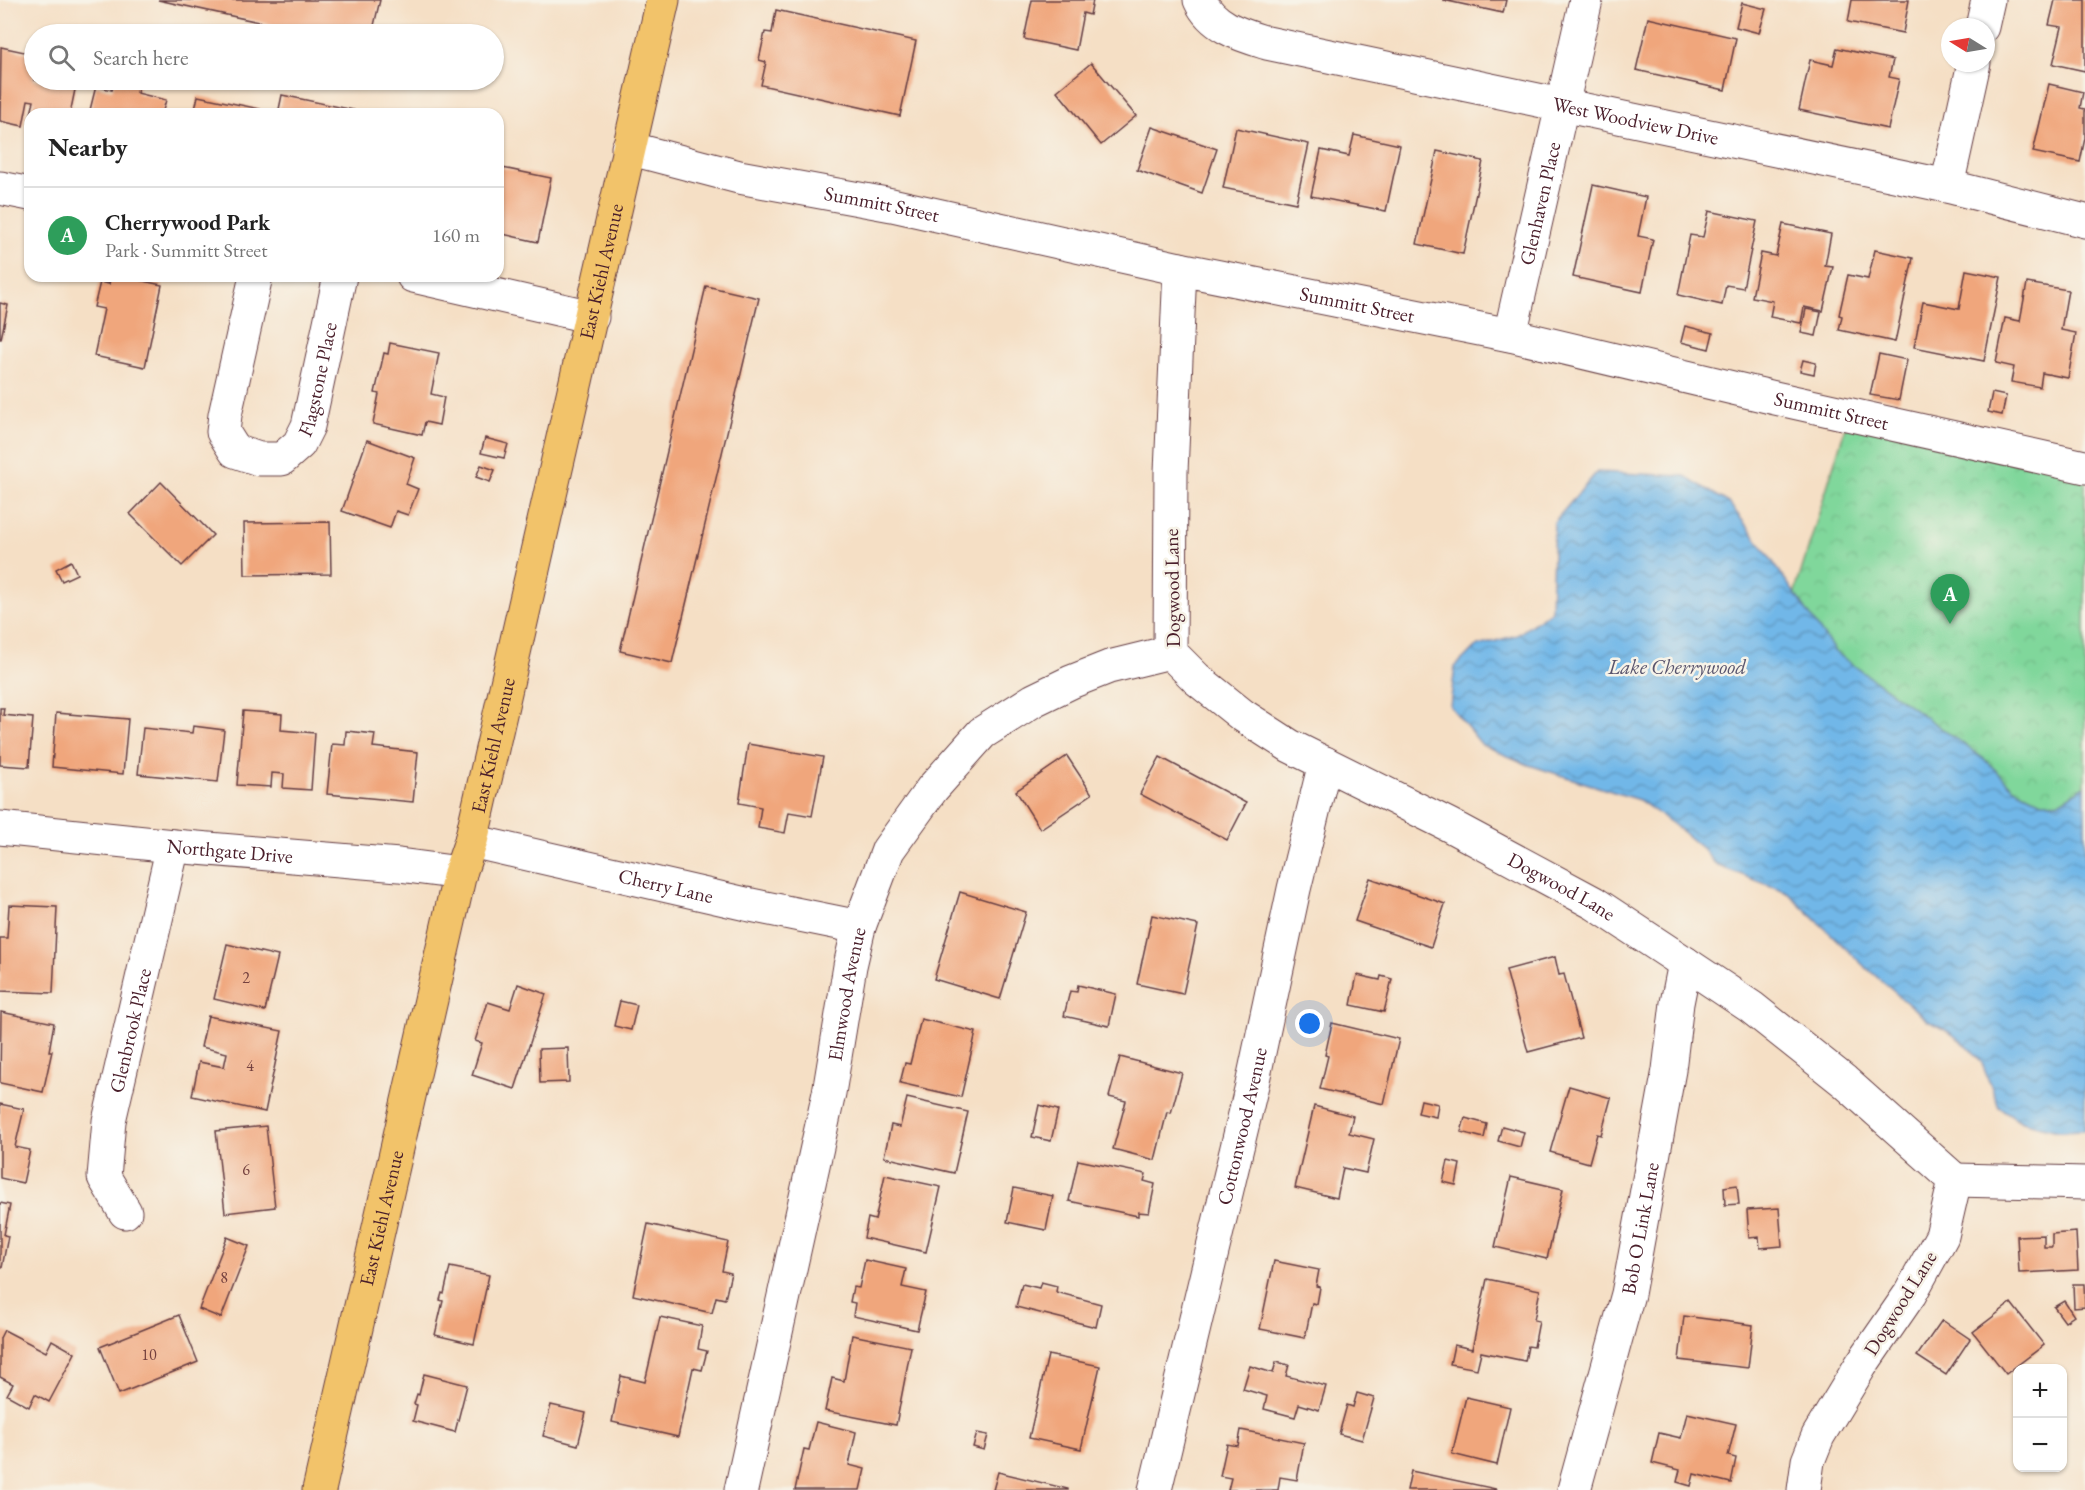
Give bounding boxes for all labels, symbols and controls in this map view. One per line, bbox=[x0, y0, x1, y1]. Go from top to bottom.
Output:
north arrow bbox=[1941, 18, 1995, 72]
search box bbox=[24, 24, 504, 90]
icon: search bbox=[45, 41, 78, 74]
text: Search here bbox=[93, 43, 188, 72]
street label: West Woodview Drive bbox=[1550, 90, 1721, 151]
text: Nearby bbox=[48, 130, 128, 164]
street label: Glenhaven Place bbox=[1513, 139, 1566, 268]
street label: Summitt Street bbox=[822, 180, 942, 228]
street label: East Kiehl Avenue bbox=[573, 201, 629, 342]
text: Cherrywood Park bbox=[105, 208, 270, 237]
text: A bbox=[60, 222, 75, 248]
text: 160 m bbox=[432, 222, 480, 248]
text: Park · Summitt Street bbox=[105, 237, 267, 263]
street label: Summitt Street bbox=[1298, 280, 1418, 329]
street label: Flagstone Place bbox=[292, 319, 343, 441]
street label: Summitt Street bbox=[1772, 385, 1892, 436]
street label: Dogwood Lane bbox=[1158, 528, 1186, 648]
pin: A bbox=[1930, 574, 1970, 624]
water label: Lake Cherrywood bbox=[1607, 653, 1746, 680]
street label: East Kiehl Avenue bbox=[465, 675, 521, 816]
street label: Northgate Drive bbox=[166, 833, 294, 869]
street label: Dogwood Lane bbox=[1503, 846, 1621, 927]
street label: Cherry Lane bbox=[616, 862, 716, 909]
street label: Elmwood Avenue bbox=[821, 924, 872, 1063]
street label: Glenbrook Place bbox=[103, 965, 157, 1095]
house number: 2 bbox=[242, 967, 250, 988]
your location bbox=[1295, 1009, 1324, 1038]
street label: Cottonwood Avenue bbox=[1211, 1045, 1273, 1208]
house number: 4 bbox=[246, 1055, 254, 1076]
street label: East Kiehl Avenue bbox=[353, 1147, 409, 1288]
house number: 6 bbox=[242, 1159, 250, 1180]
street label: Bob O Link Lane bbox=[1615, 1160, 1665, 1297]
street label: Dogwood Lane bbox=[1857, 1246, 1943, 1360]
house number: 8 bbox=[220, 1267, 228, 1288]
house number: 10 bbox=[141, 1344, 157, 1365]
map controls bbox=[2013, 1364, 2067, 1472]
button: + bbox=[2013, 1364, 2067, 1418]
button: − bbox=[2013, 1418, 2067, 1472]

